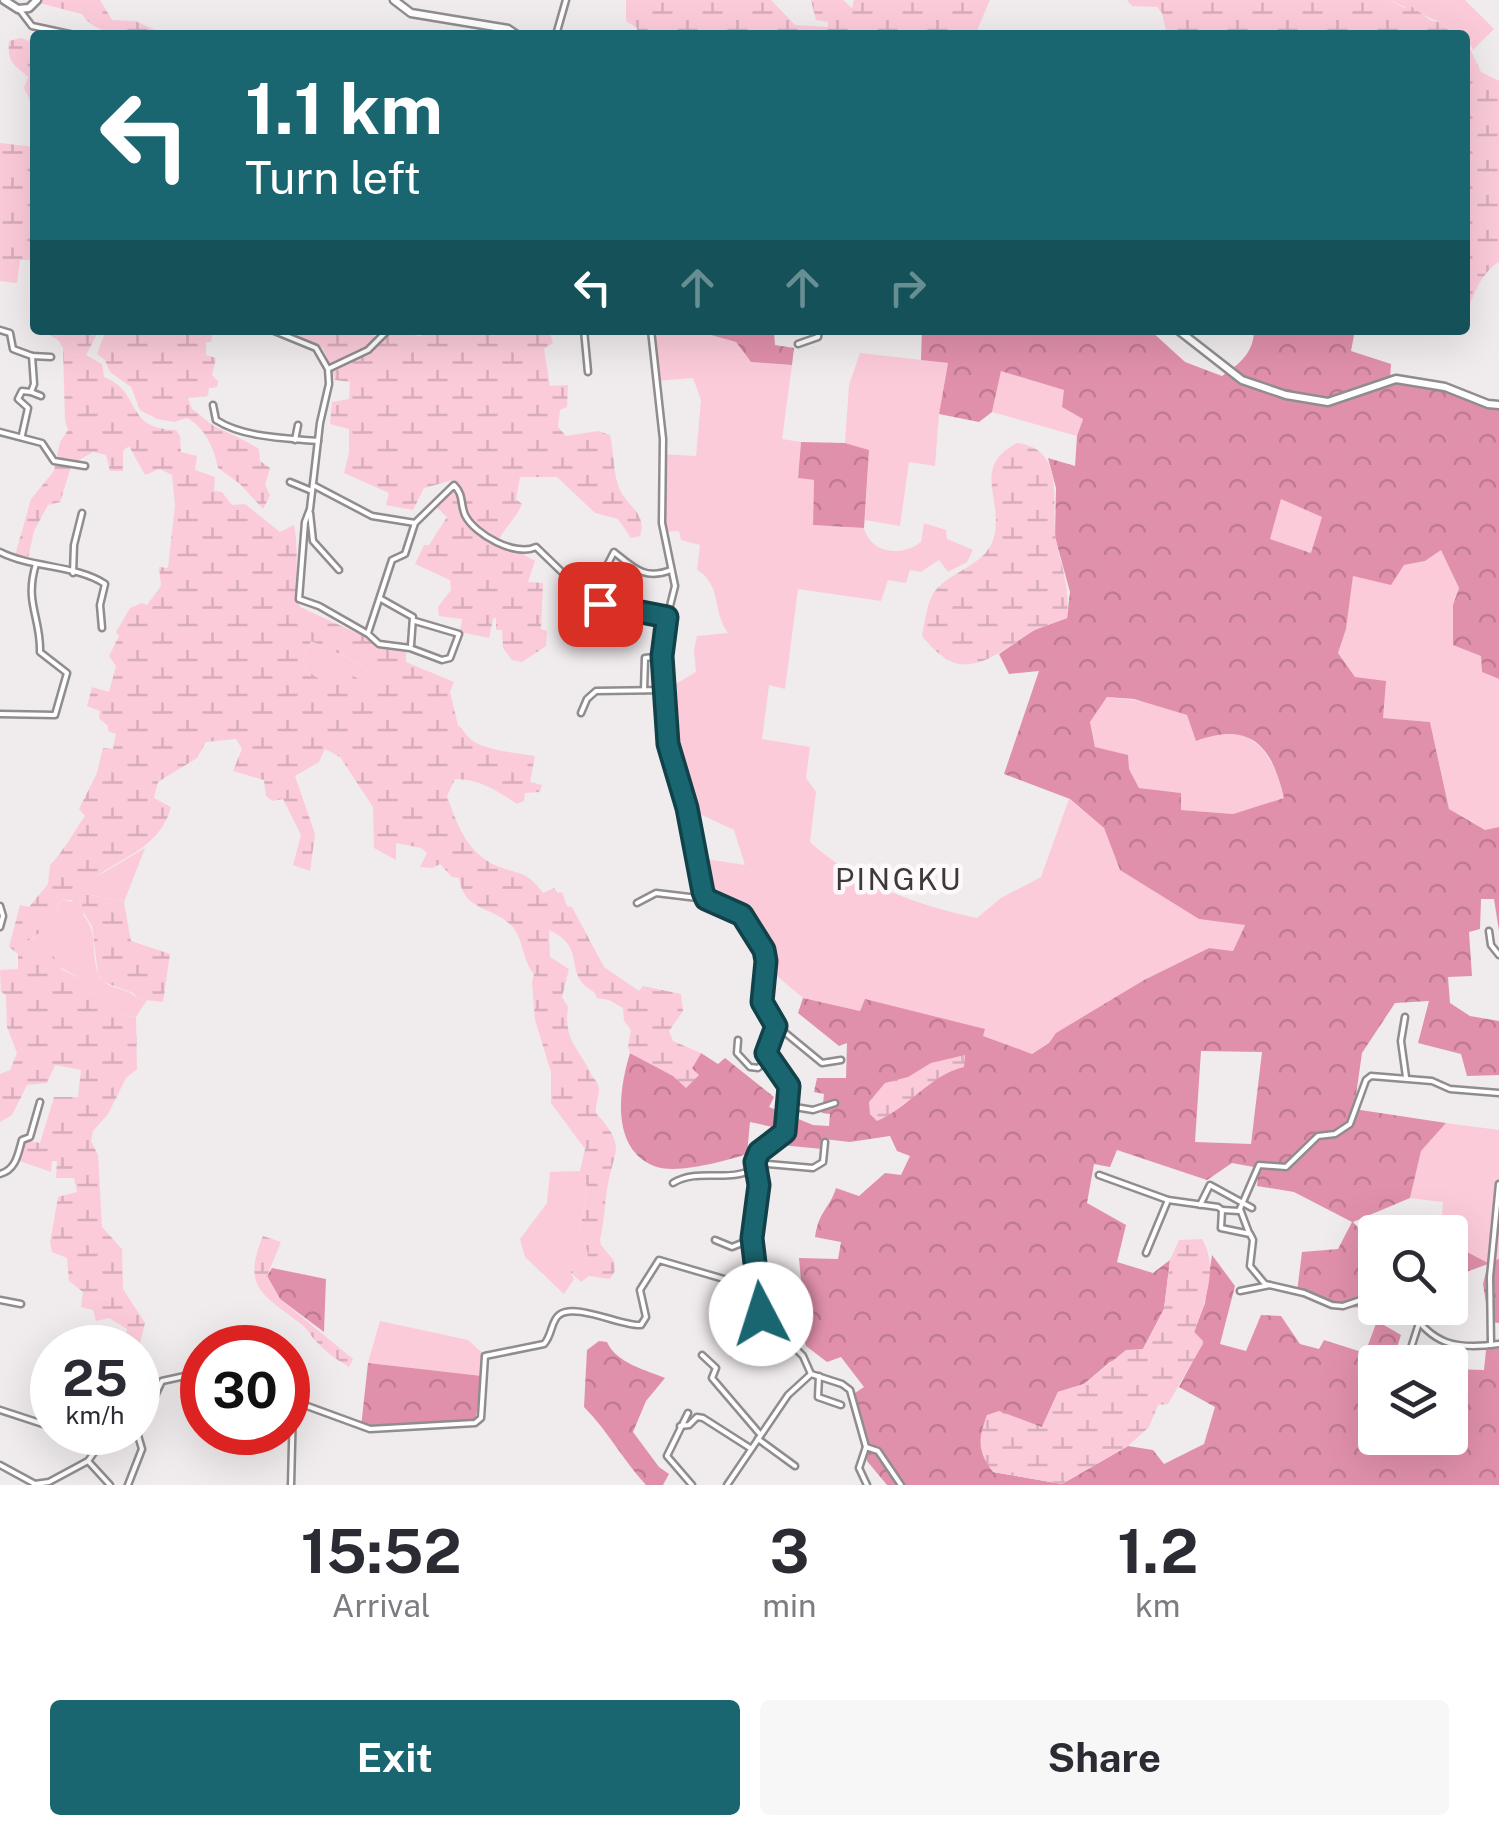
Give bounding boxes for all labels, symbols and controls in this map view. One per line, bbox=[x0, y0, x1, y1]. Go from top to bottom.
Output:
text: 1.1 km bbox=[245, 67, 443, 150]
icon: left bbox=[80, 70, 210, 200]
text: Turn left bbox=[245, 151, 421, 204]
icon: left bbox=[565, 260, 620, 315]
icon: ahead bbox=[670, 260, 725, 315]
icon: ahead bbox=[775, 260, 830, 315]
icon: right bbox=[880, 260, 935, 315]
pin bbox=[558, 562, 643, 647]
icon: arrive bbox=[573, 577, 628, 632]
district label: PINGKU bbox=[835, 861, 963, 897]
map controls bbox=[1358, 1215, 1468, 1455]
button: search bbox=[1358, 1215, 1468, 1325]
position arrow bbox=[709, 1262, 813, 1366]
speed limit sign: 30 bbox=[180, 1325, 310, 1455]
button: layers bbox=[1358, 1345, 1468, 1455]
text: 25 bbox=[62, 1348, 128, 1407]
text: km/h bbox=[66, 1400, 124, 1430]
text: 15:52 bbox=[301, 1516, 462, 1587]
text: 3 bbox=[769, 1516, 809, 1587]
text: 1.2 bbox=[1117, 1516, 1198, 1587]
text: Arrival bbox=[332, 1587, 431, 1624]
text: min bbox=[762, 1587, 817, 1624]
text: km bbox=[1135, 1587, 1181, 1624]
button: Exit bbox=[50, 1700, 740, 1815]
button: Share bbox=[760, 1700, 1449, 1815]

